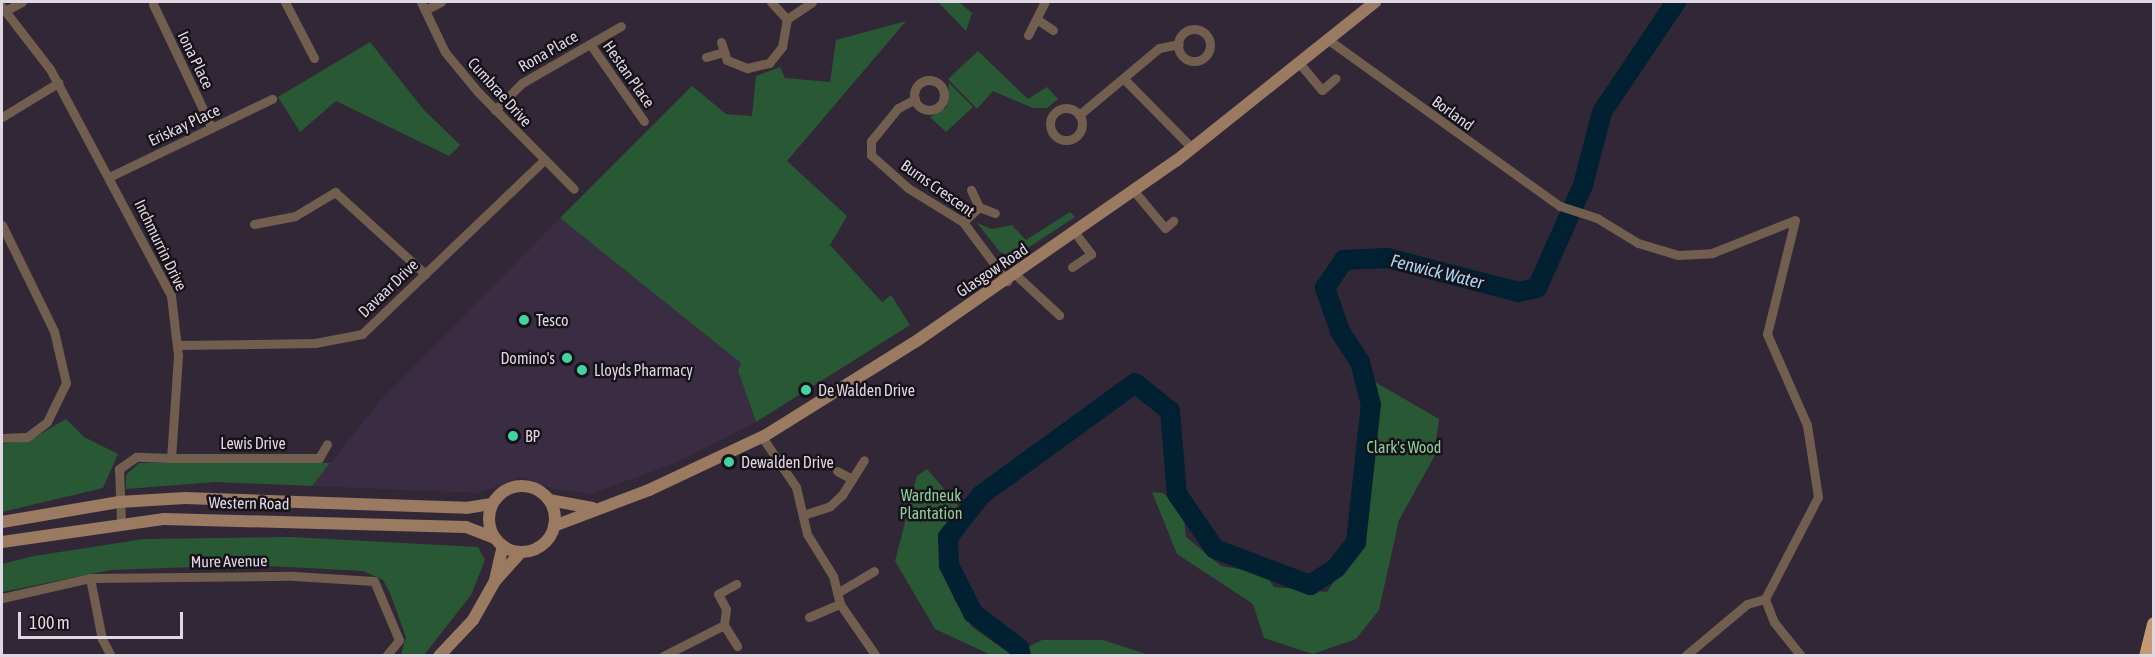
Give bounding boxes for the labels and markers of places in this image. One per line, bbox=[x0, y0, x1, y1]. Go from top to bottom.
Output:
place label: Tesco bbox=[536, 310, 568, 330]
marker: Tesco bbox=[517, 313, 531, 327]
place label: Domino's bbox=[500, 348, 555, 368]
marker: Domino's bbox=[560, 351, 574, 365]
place label: Lloyds Pharmacy bbox=[594, 360, 693, 380]
marker: Lloyds Pharmacy bbox=[575, 363, 589, 377]
place label: De Walden Drive bbox=[818, 380, 915, 400]
marker: De Walden Drive bbox=[799, 383, 813, 397]
place label: BP bbox=[525, 426, 540, 446]
marker: BP bbox=[506, 429, 520, 443]
place label: Dewalden Drive bbox=[741, 452, 834, 472]
marker: Dewalden Drive bbox=[722, 455, 736, 469]

